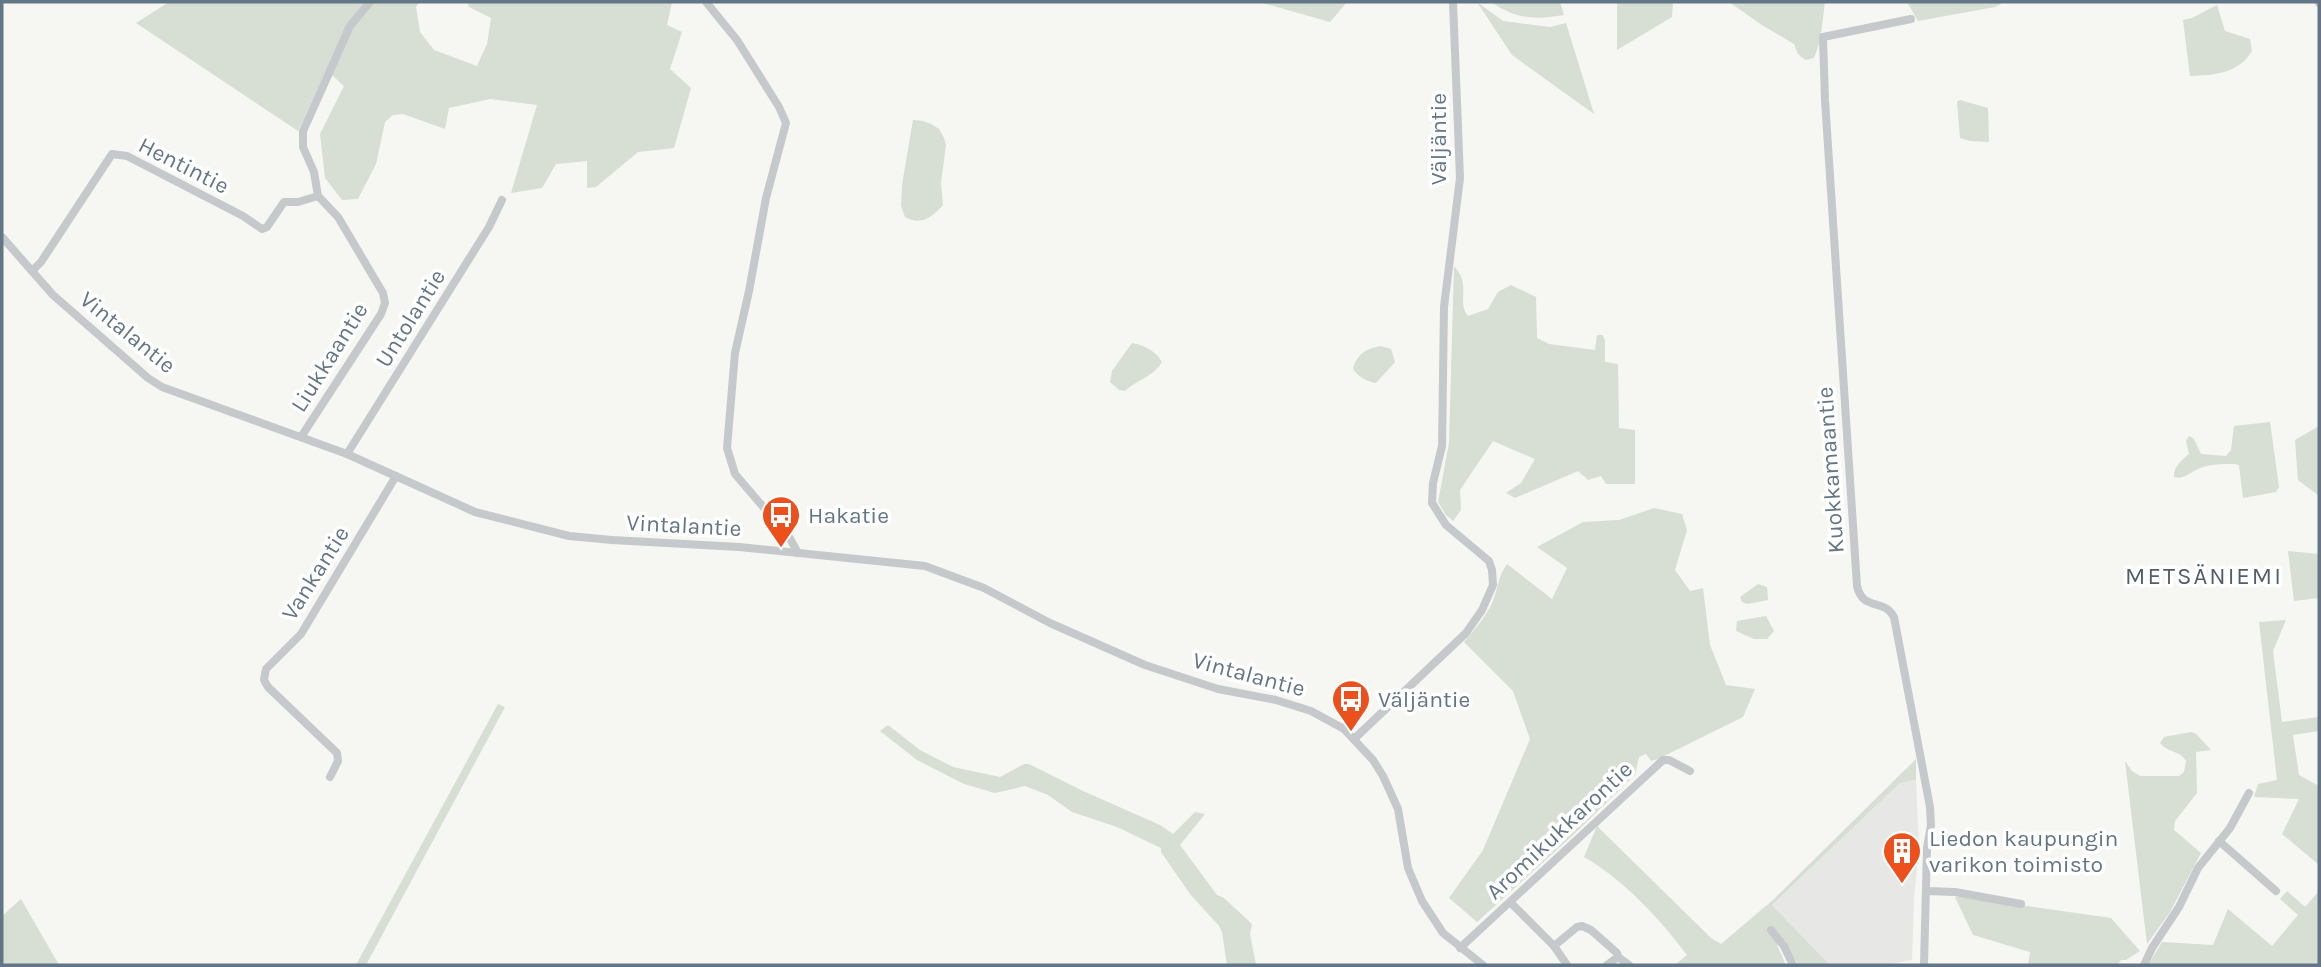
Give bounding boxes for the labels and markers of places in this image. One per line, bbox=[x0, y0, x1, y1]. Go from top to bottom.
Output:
bus stop icon: Hakatie bbox=[760, 494, 802, 549]
place label: Hakatie bbox=[808, 502, 889, 529]
bus stop icon: Väljäntie bbox=[1330, 678, 1372, 733]
place label: Väljäntie bbox=[1378, 686, 1470, 713]
place label: Liedon kaupungin varikon toimisto bbox=[1929, 825, 2118, 878]
building icon: Liedon kaupungin varikon toimisto bbox=[1881, 830, 1923, 885]

